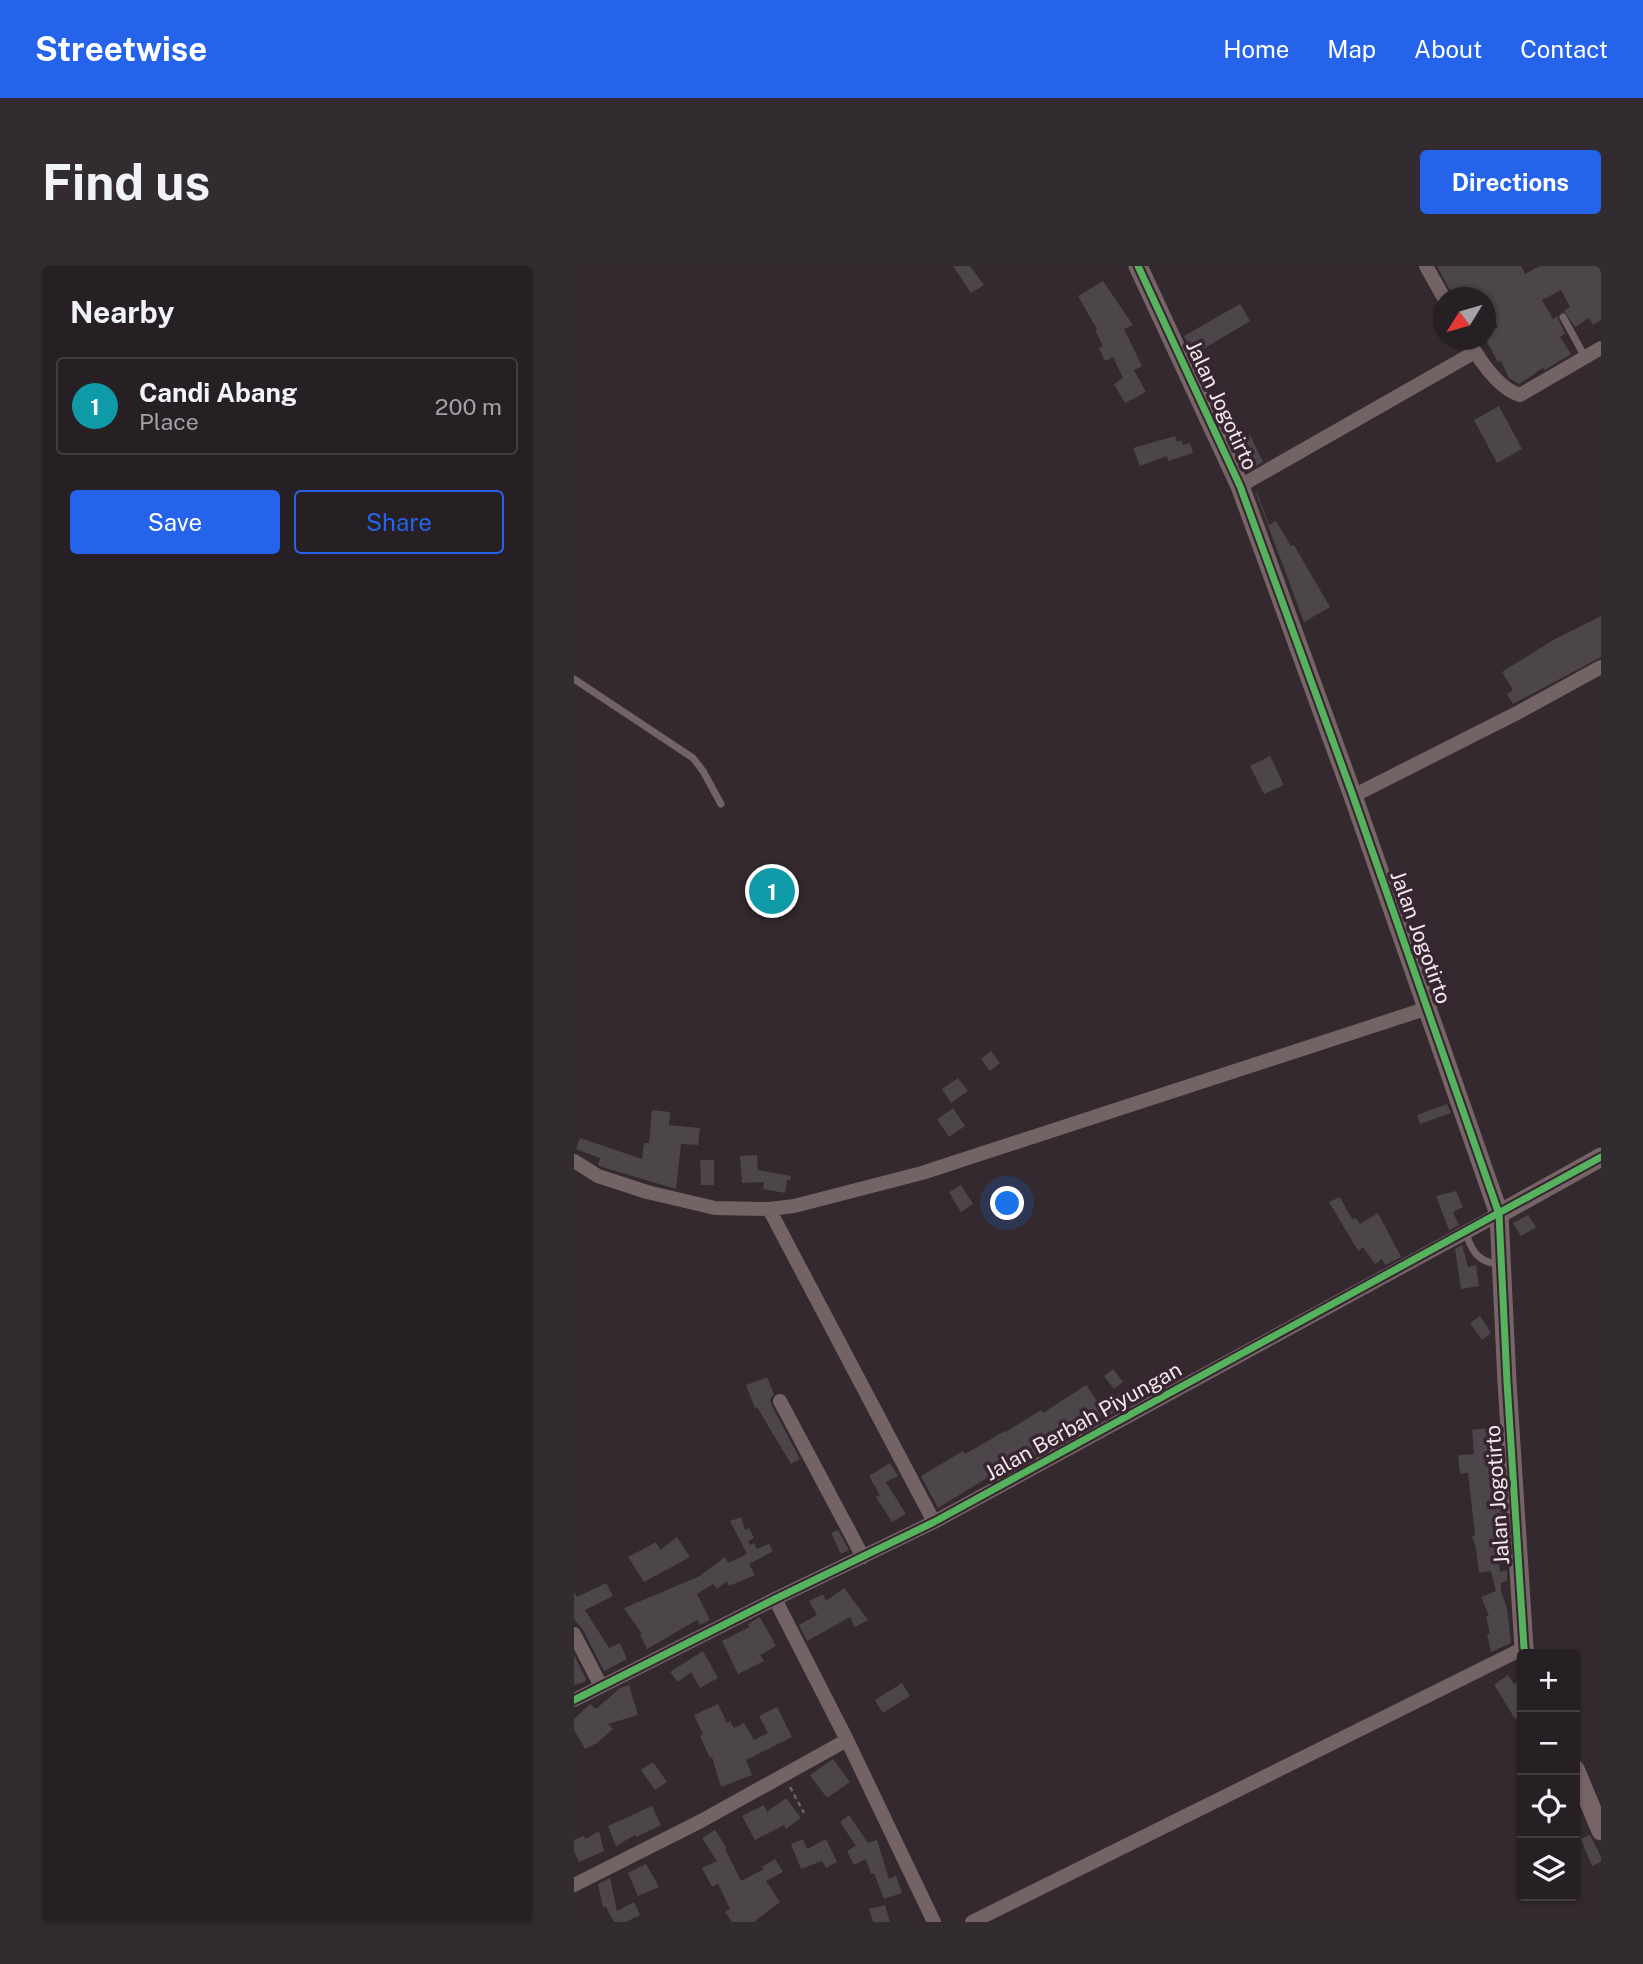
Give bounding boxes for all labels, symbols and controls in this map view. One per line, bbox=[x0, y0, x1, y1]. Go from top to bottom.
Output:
text: Streetwise bbox=[35, 30, 207, 68]
text: Home bbox=[1223, 35, 1289, 63]
text: Map bbox=[1327, 35, 1376, 63]
text: About bbox=[1414, 35, 1482, 63]
text: Contact bbox=[1520, 35, 1608, 63]
button: Directions bbox=[1420, 150, 1601, 214]
text: Find us bbox=[42, 153, 210, 211]
north arrow bbox=[1433, 287, 1496, 350]
text: Nearby bbox=[70, 294, 174, 330]
street label: Jalan Jogotirto bbox=[1181, 336, 1263, 474]
text: Candi Abang bbox=[139, 377, 297, 408]
text: 1 bbox=[90, 393, 100, 420]
text: 200 m bbox=[435, 393, 502, 420]
text: Place bbox=[139, 408, 199, 435]
button: Save bbox=[70, 490, 280, 554]
button: Share bbox=[294, 490, 504, 554]
pin: 1 bbox=[749, 865, 795, 917]
street label: Jalan Jogotirto bbox=[1385, 867, 1457, 1007]
your location bbox=[990, 1186, 1024, 1220]
street label: Jalan Berbah Piyungan bbox=[980, 1356, 1186, 1486]
street label: Jalan Jogotirto bbox=[1480, 1424, 1514, 1566]
map controls bbox=[1517, 1649, 1580, 1901]
button: + bbox=[1517, 1649, 1580, 1712]
button: − bbox=[1517, 1712, 1580, 1775]
button: locate bbox=[1517, 1775, 1580, 1838]
button: layers bbox=[1517, 1838, 1580, 1901]

